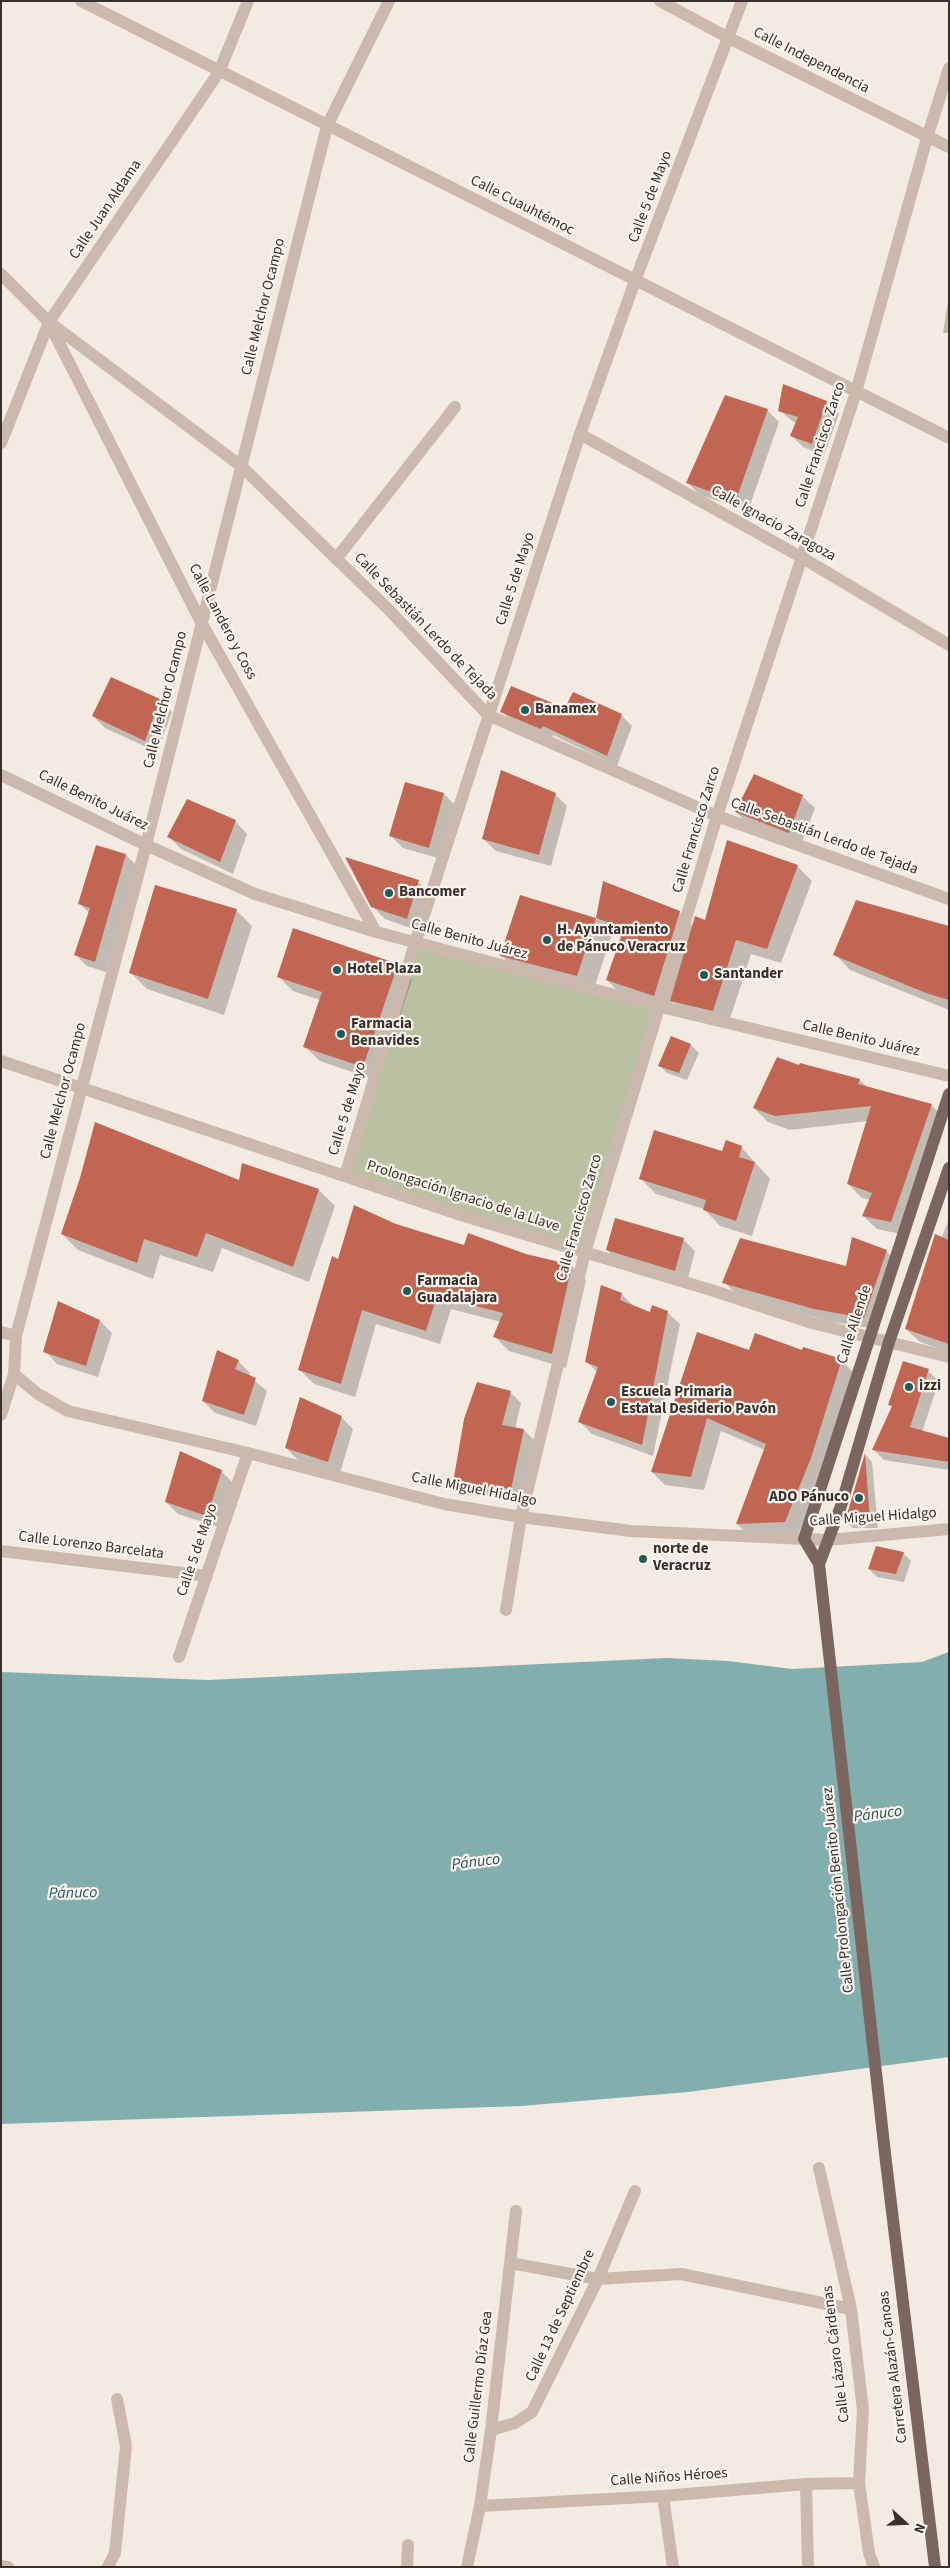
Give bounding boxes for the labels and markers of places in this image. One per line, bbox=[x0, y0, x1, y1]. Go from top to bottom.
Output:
place label: Banamex bbox=[535, 701, 597, 719]
marker: Banamex bbox=[519, 704, 531, 716]
place label: Bancomer bbox=[399, 884, 466, 902]
marker: Bancomer bbox=[383, 887, 395, 899]
place label: H. Ayuntamiento de Pánuco Veracruz bbox=[557, 922, 685, 957]
marker: H. Ayuntamiento de Pánuco Veracruz bbox=[541, 934, 553, 946]
place label: Hotel Plaza bbox=[347, 961, 421, 979]
marker: Hotel Plaza bbox=[331, 964, 343, 976]
place label: Santander bbox=[714, 966, 783, 984]
marker: Santander bbox=[698, 969, 710, 981]
place label: Farmacia Benavides bbox=[351, 1016, 419, 1051]
marker: Farmacia Benavides bbox=[335, 1028, 347, 1040]
place label: Farmacia Guadalajara bbox=[417, 1273, 497, 1308]
marker: Farmacia Guadalajara bbox=[401, 1285, 413, 1297]
place label: izzi bbox=[919, 1378, 941, 1396]
marker: izzi bbox=[903, 1381, 915, 1393]
place label: Escuela Primaria Estatal Desiderio Pavón bbox=[621, 1384, 776, 1419]
marker: Escuela Primaria Estatal Desiderio Pavón bbox=[605, 1396, 617, 1408]
place label: ADO Pánuco bbox=[769, 1489, 849, 1507]
marker: ADO Pánuco bbox=[853, 1492, 865, 1504]
place label: norte de Veracruz bbox=[653, 1541, 711, 1576]
marker: norte de Veracruz bbox=[637, 1553, 649, 1565]

